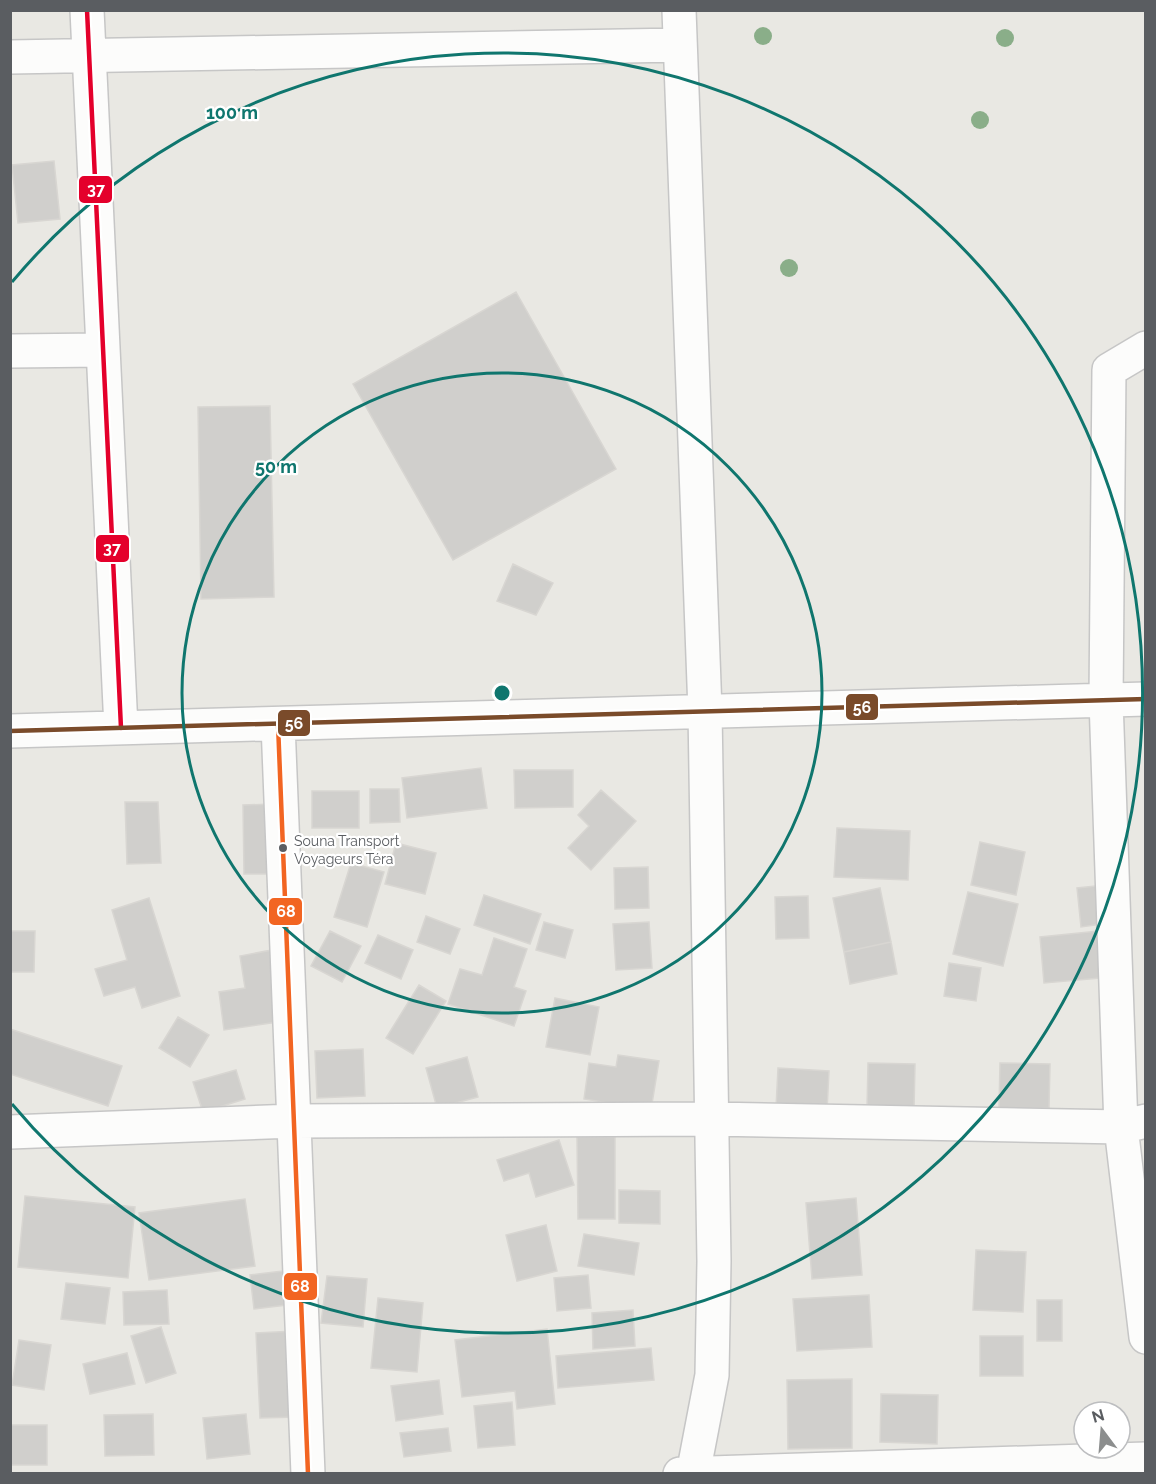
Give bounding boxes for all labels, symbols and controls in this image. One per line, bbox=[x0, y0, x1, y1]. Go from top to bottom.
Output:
text: 100 m bbox=[206, 102, 258, 123]
line badge: 37 bbox=[78, 175, 113, 204]
text: 37 bbox=[87, 180, 105, 199]
text: 50 m bbox=[255, 456, 297, 477]
line badge: 37 bbox=[95, 534, 130, 563]
text: 37 bbox=[103, 539, 121, 558]
centre of rings bbox=[492, 683, 512, 703]
line badge: 56 bbox=[845, 693, 879, 721]
text: 56 bbox=[853, 698, 872, 717]
line badge: 56 bbox=[277, 709, 311, 737]
text: 56 bbox=[285, 714, 304, 733]
place label: Souna Transport Voyageurs Téra bbox=[294, 833, 400, 867]
marker: Souna Transport Voyageurs Téra bbox=[277, 842, 289, 854]
line badge: 68 bbox=[268, 897, 303, 926]
text: 68 bbox=[276, 902, 296, 921]
line badge: 68 bbox=[283, 1272, 318, 1301]
text: 68 bbox=[290, 1277, 310, 1296]
north arrow bbox=[1072, 1400, 1132, 1460]
text: N bbox=[1090, 1405, 1106, 1427]

